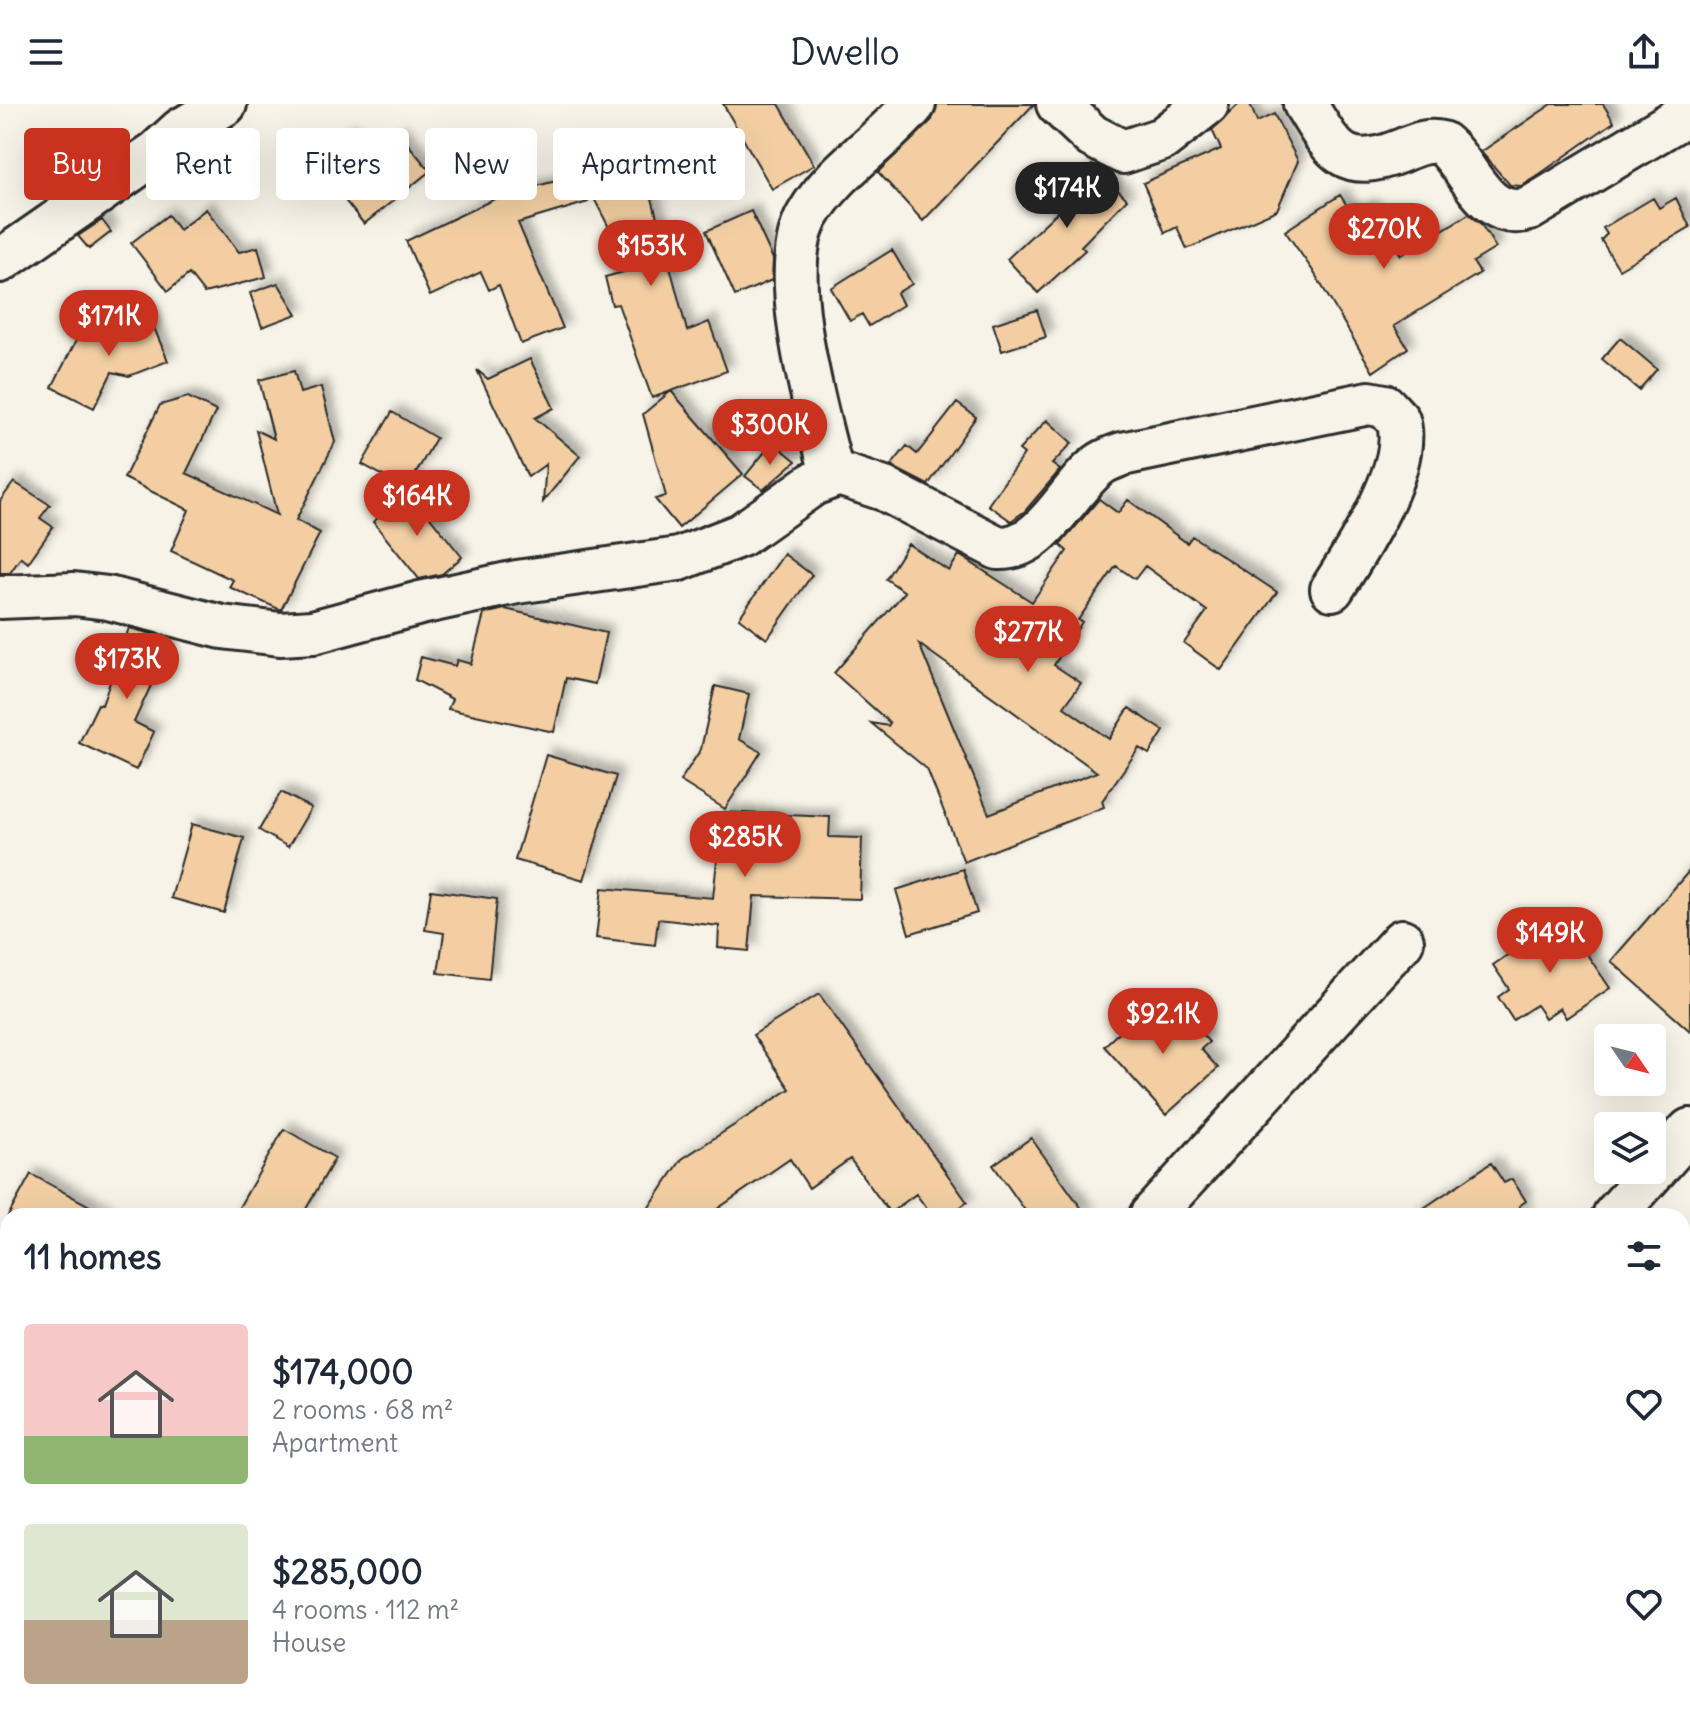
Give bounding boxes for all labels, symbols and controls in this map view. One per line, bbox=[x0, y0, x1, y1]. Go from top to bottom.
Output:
icon: menu bbox=[24, 30, 68, 74]
text: Dwello bbox=[790, 30, 900, 75]
icon: share bbox=[1622, 30, 1666, 74]
chip: Buy bbox=[24, 128, 130, 200]
chip: Rent bbox=[146, 128, 260, 200]
chip: Filters bbox=[276, 128, 409, 200]
chip: New bbox=[425, 128, 537, 200]
chip: Apartment bbox=[553, 128, 745, 200]
pin: $174K bbox=[1011, 162, 1123, 230]
text: $174K bbox=[1033, 171, 1101, 204]
pin: $270K bbox=[1328, 203, 1440, 271]
text: $270K bbox=[1347, 212, 1421, 245]
pin: $153K bbox=[595, 220, 707, 288]
text: $153K bbox=[616, 229, 686, 262]
pin: $171K bbox=[53, 290, 165, 358]
text: $171K bbox=[77, 299, 141, 332]
pin: $300K bbox=[714, 399, 826, 467]
text: $300K bbox=[730, 408, 810, 441]
pin: $164K bbox=[361, 470, 473, 538]
text: $164K bbox=[382, 479, 452, 512]
pin: $277K bbox=[972, 606, 1084, 674]
text: $277K bbox=[993, 615, 1063, 648]
pin: $173K bbox=[71, 633, 183, 701]
text: $173K bbox=[93, 642, 161, 675]
pin: $285K bbox=[689, 811, 801, 879]
text: $285K bbox=[708, 820, 782, 853]
pin: $149K bbox=[1494, 907, 1606, 975]
text: $149K bbox=[1515, 916, 1585, 949]
pin: $92.1K bbox=[1098, 988, 1228, 1056]
text: $92.1K bbox=[1126, 997, 1200, 1030]
north arrow bbox=[1594, 1024, 1666, 1096]
map controls bbox=[1594, 1024, 1666, 1184]
button: layers bbox=[1594, 1112, 1666, 1184]
icon: filters bbox=[1622, 1234, 1666, 1278]
text: 11 homes bbox=[24, 1235, 161, 1278]
text: $174,000 bbox=[272, 1350, 414, 1393]
icon: home bbox=[88, 1356, 184, 1452]
icon: heart bbox=[1622, 1382, 1666, 1426]
text: 2 rooms · 68 m² bbox=[272, 1393, 454, 1426]
text: Apartment bbox=[272, 1426, 398, 1459]
text: $285,000 bbox=[272, 1550, 423, 1593]
icon: home bbox=[88, 1556, 184, 1652]
icon: heart bbox=[1622, 1582, 1666, 1626]
text: 4 rooms · 112 m² bbox=[272, 1593, 459, 1626]
text: House bbox=[272, 1626, 346, 1659]

